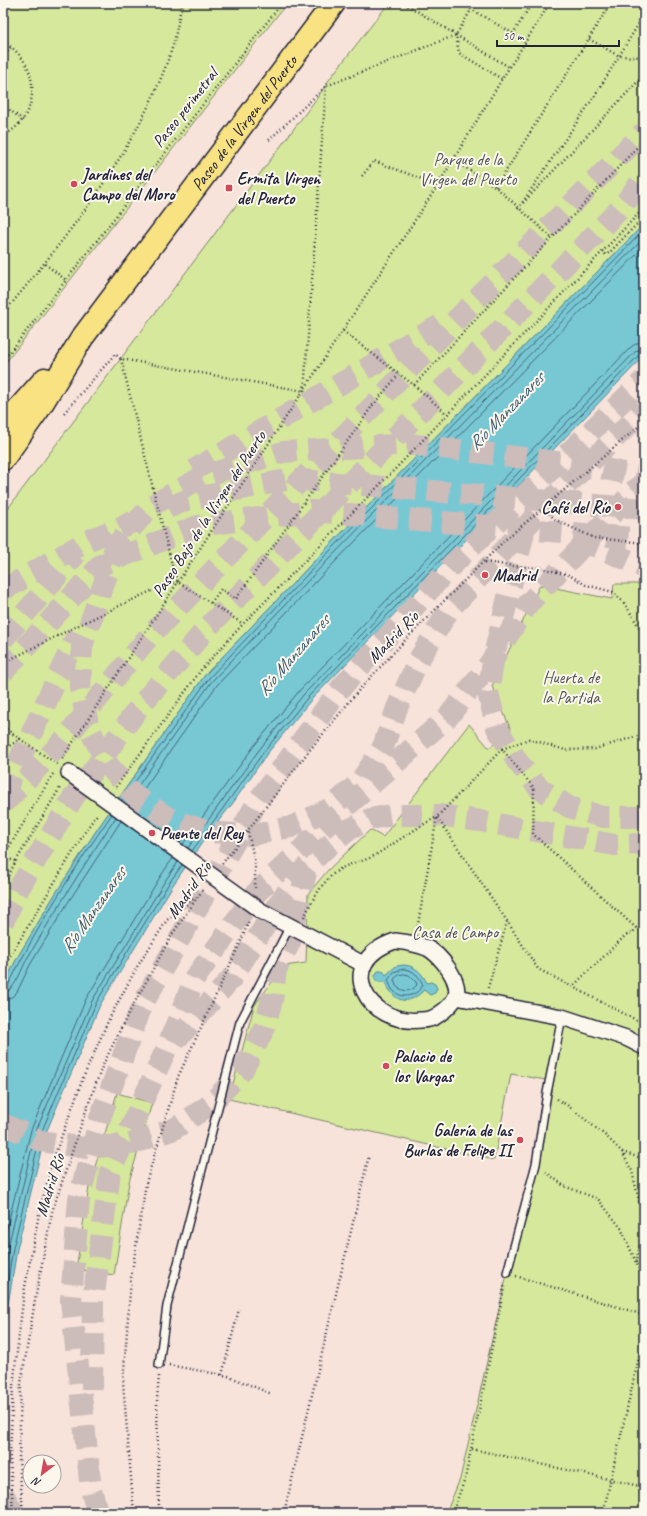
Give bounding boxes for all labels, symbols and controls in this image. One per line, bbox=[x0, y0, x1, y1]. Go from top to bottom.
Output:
scale bar bbox=[497, 22, 619, 48]
text: 50 m bbox=[503, 28, 525, 44]
street label: Paseo de la Virgen del Puerto bbox=[186, 49, 303, 194]
street label: Paseo perimetral bbox=[148, 62, 224, 152]
park label: Parque de la Virgen del Puerto bbox=[419, 149, 518, 190]
place label: Jardines del Campo del Moro bbox=[81, 164, 176, 205]
place label: Ermita Virgen del Puerto bbox=[237, 168, 321, 209]
marker: Jardines del Campo del Moro bbox=[69, 179, 79, 189]
marker: Ermita Virgen del Puerto bbox=[224, 183, 234, 193]
water label: Río Manzanares bbox=[464, 366, 550, 454]
street label: Paseo Bajo de la Virgen del Puerto bbox=[147, 426, 271, 601]
place label: Café del Río bbox=[541, 497, 612, 518]
marker: Café del Río bbox=[613, 502, 623, 512]
place label: Madrid bbox=[493, 565, 539, 586]
marker: Madrid bbox=[480, 570, 490, 580]
street label: Madrid Río bbox=[363, 606, 424, 668]
water label: Río Manzanares bbox=[252, 608, 336, 700]
park label: Huerta de la Partida bbox=[542, 667, 601, 708]
place label: Puente del Rey bbox=[160, 823, 244, 844]
marker: Puente del Rey bbox=[147, 828, 157, 838]
street label: Madrid Río bbox=[162, 857, 217, 923]
water label: Río Manzanares bbox=[55, 861, 132, 957]
park label: Casa de Campo bbox=[412, 922, 500, 943]
place label: Palacio de los Vargas bbox=[394, 1046, 455, 1087]
marker: Palacio de los Vargas bbox=[381, 1061, 391, 1071]
place label: Galería de las Burlas de Felipe II bbox=[404, 1120, 516, 1161]
marker: Galería de las Burlas de Felipe II bbox=[515, 1135, 525, 1145]
street label: Madrid Río bbox=[30, 1150, 70, 1219]
north arrow bbox=[22, 1454, 62, 1494]
text: N bbox=[28, 1474, 43, 1490]

